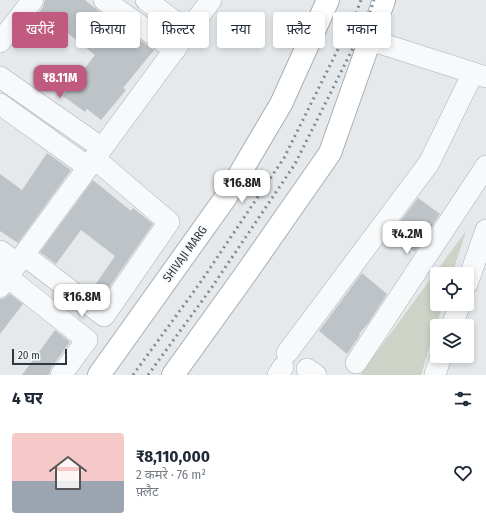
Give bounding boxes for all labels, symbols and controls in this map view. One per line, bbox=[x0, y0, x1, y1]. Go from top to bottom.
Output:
chip: खरीदें bbox=[12, 12, 68, 48]
chip: किराया bbox=[76, 12, 140, 48]
chip: फ़िल्टर bbox=[148, 12, 209, 48]
chip: नया bbox=[217, 12, 265, 48]
chip: फ़्लैट bbox=[273, 12, 325, 48]
chip: मकान bbox=[333, 12, 391, 48]
pin: ₹8.11M bbox=[27, 65, 93, 99]
text: ₹8.11M bbox=[43, 70, 77, 85]
pin: ₹16.8M bbox=[209, 170, 275, 204]
text: ₹16.8M bbox=[223, 175, 261, 190]
pin: ₹4.2M bbox=[379, 221, 435, 255]
street label: SHIVAJI MARG bbox=[160, 223, 210, 285]
text: ₹4.2M bbox=[391, 226, 423, 241]
map controls bbox=[430, 267, 474, 363]
button: locate bbox=[430, 267, 474, 311]
pin: ₹16.8M bbox=[49, 284, 115, 318]
text: ₹16.8M bbox=[63, 289, 101, 304]
button: layers bbox=[430, 319, 474, 363]
scale bar bbox=[12, 347, 67, 366]
text: 20 m bbox=[18, 349, 40, 362]
text: 4 घर bbox=[12, 388, 43, 409]
icon: filters bbox=[452, 388, 474, 410]
text: ₹8,110,000 bbox=[136, 446, 210, 467]
icon: home bbox=[44, 449, 92, 497]
icon: heart bbox=[452, 462, 474, 484]
text: 2 कमरे · 76 m² bbox=[136, 467, 206, 482]
text: फ़्लैट bbox=[136, 484, 159, 499]

